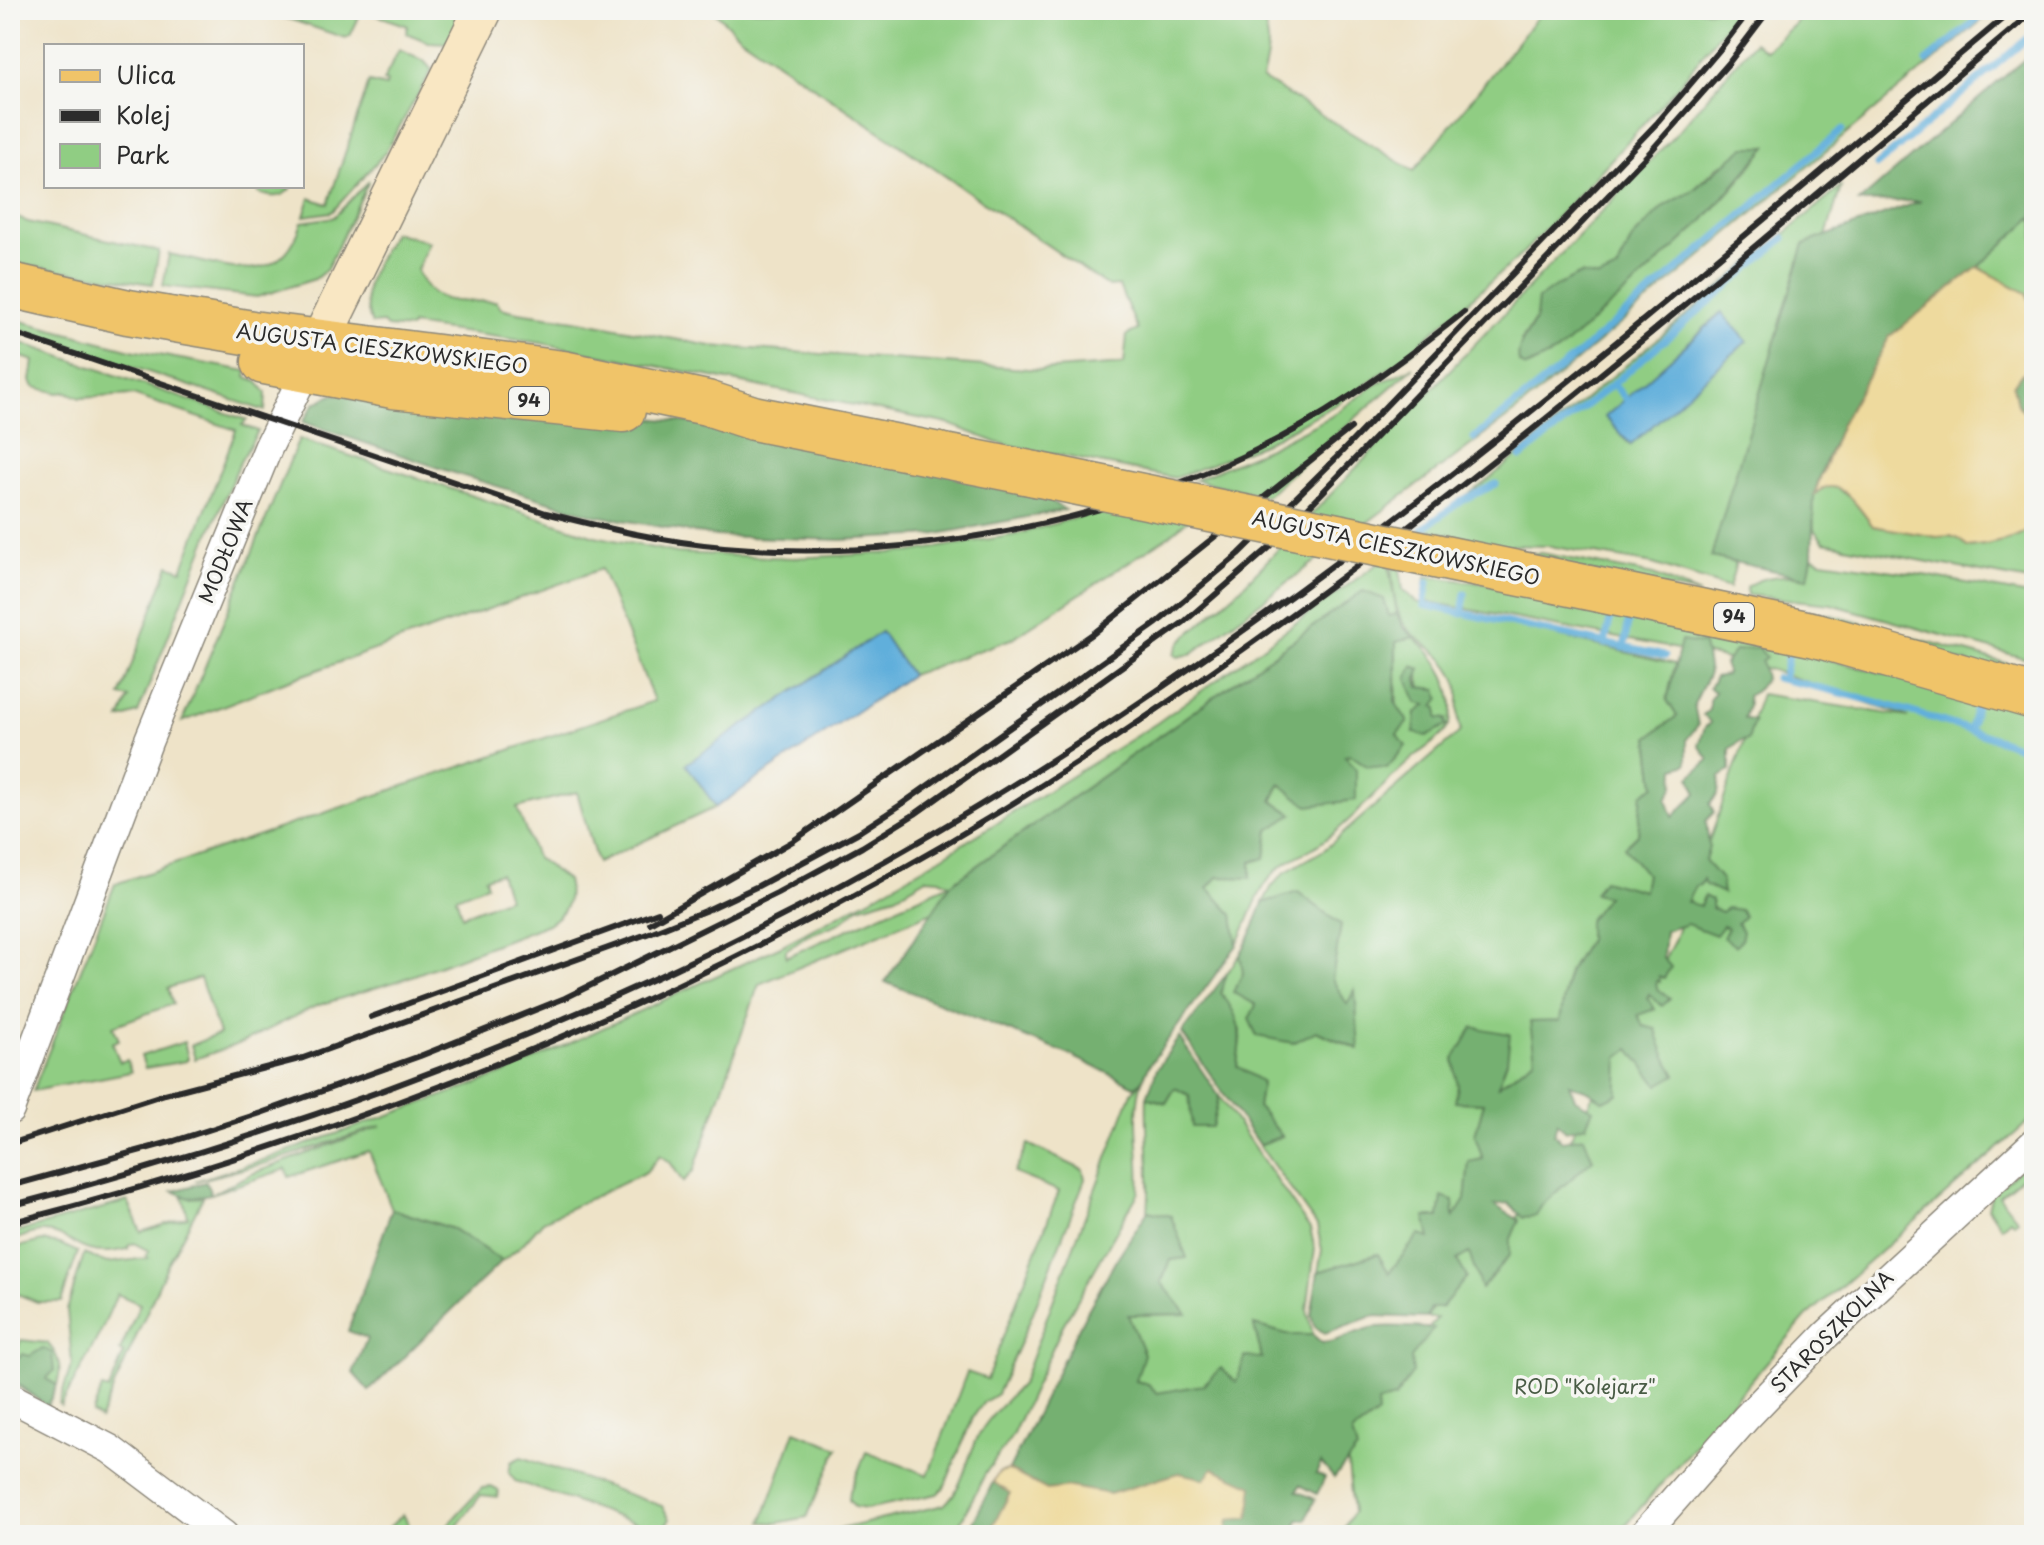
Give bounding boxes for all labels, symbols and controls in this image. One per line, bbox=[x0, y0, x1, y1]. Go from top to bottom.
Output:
legend bbox=[44, 44, 304, 188]
text: Ulica bbox=[116, 56, 175, 92]
text: Kolej bbox=[116, 96, 171, 132]
text: Park bbox=[116, 136, 170, 172]
street label: AUGUSTA CIESZKOWSKIEGO bbox=[235, 315, 530, 381]
road number: 94 bbox=[509, 387, 549, 415]
street label: MODŁOWA bbox=[191, 494, 260, 607]
street label: AUGUSTA CIESZKOWSKIEGO bbox=[1250, 502, 1543, 592]
road number: 94 bbox=[1714, 603, 1754, 631]
street label: STAROSZKOLNA bbox=[1763, 1263, 1900, 1400]
park label: ROD "Kolejarz" bbox=[1514, 1371, 1656, 1401]

